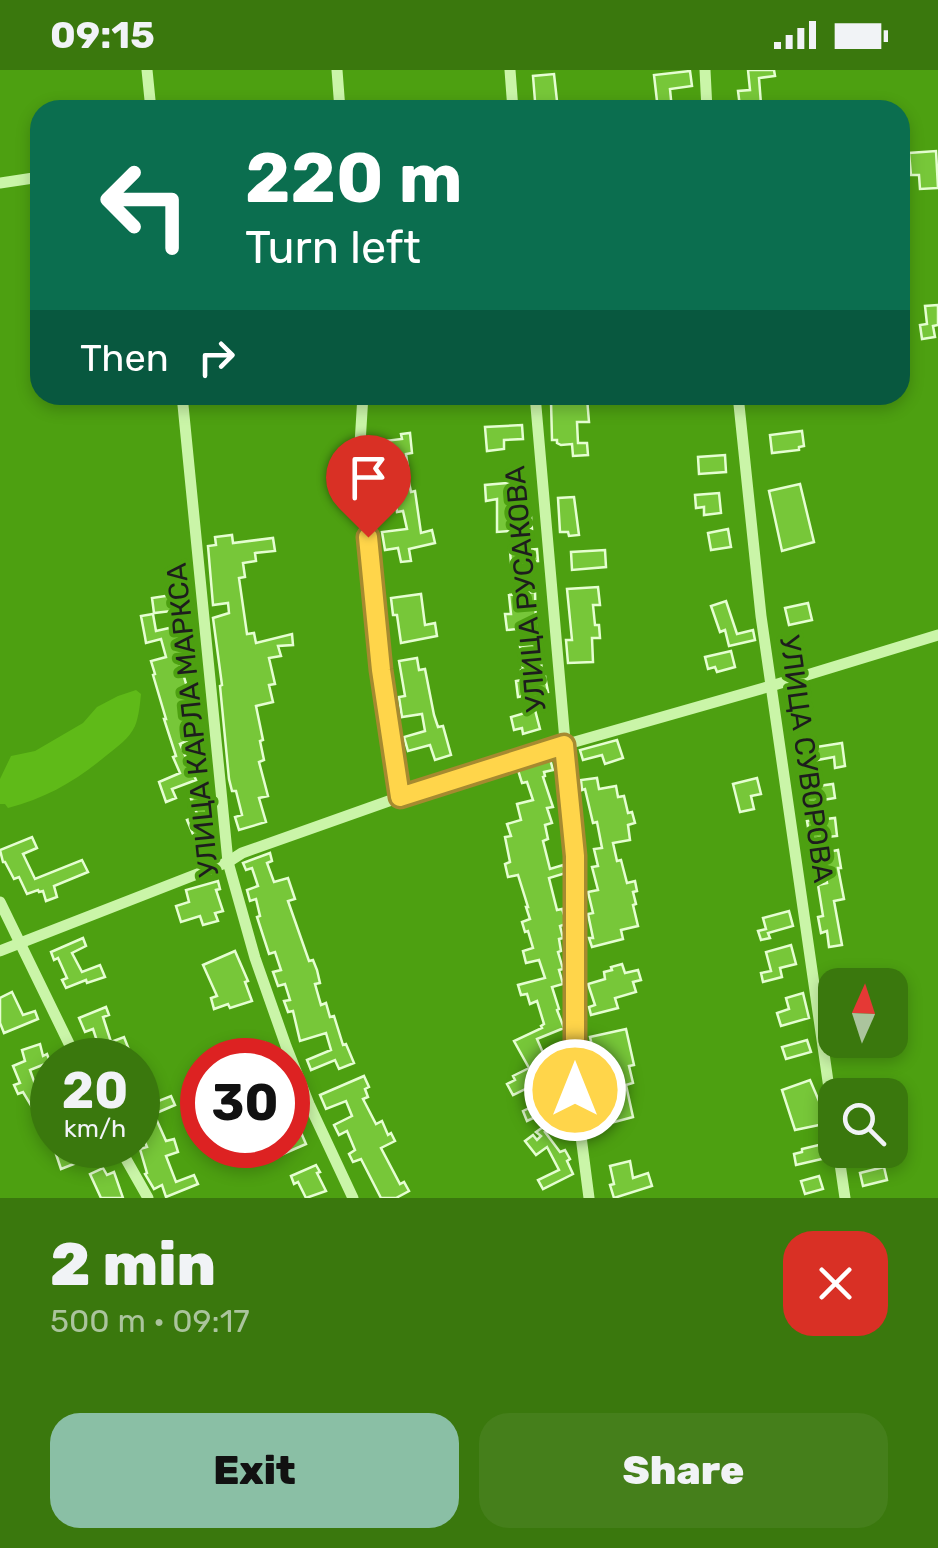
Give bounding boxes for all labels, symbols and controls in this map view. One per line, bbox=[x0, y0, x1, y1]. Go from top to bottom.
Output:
text: 09:15 bbox=[50, 12, 155, 58]
text: 220 m bbox=[245, 137, 463, 220]
icon: left bbox=[80, 140, 210, 270]
text: Turn left bbox=[245, 221, 421, 274]
icon: right bbox=[189, 330, 244, 385]
text: Then bbox=[80, 335, 169, 381]
pin bbox=[326, 435, 411, 538]
icon: arrive bbox=[341, 450, 396, 505]
street label: УЛИЦА РУСАКОВА bbox=[498, 464, 553, 714]
street label: УЛИЦА КАРЛА МАРКСА bbox=[160, 561, 225, 879]
street label: УЛИЦА СУВОРОВА bbox=[773, 633, 840, 885]
north arrow bbox=[818, 968, 908, 1058]
map controls bbox=[818, 968, 908, 1168]
speed limit sign: 30 bbox=[180, 1038, 310, 1168]
position arrow bbox=[523, 1038, 627, 1142]
text: 20 bbox=[62, 1061, 128, 1121]
button: search bbox=[818, 1078, 908, 1168]
text: km/h bbox=[64, 1114, 126, 1143]
text: 2 min bbox=[50, 1229, 216, 1300]
button: close bbox=[783, 1231, 888, 1336]
text: 500 m · 09:17 bbox=[50, 1302, 250, 1340]
button: Exit bbox=[50, 1413, 459, 1528]
button: Share bbox=[479, 1413, 888, 1528]

